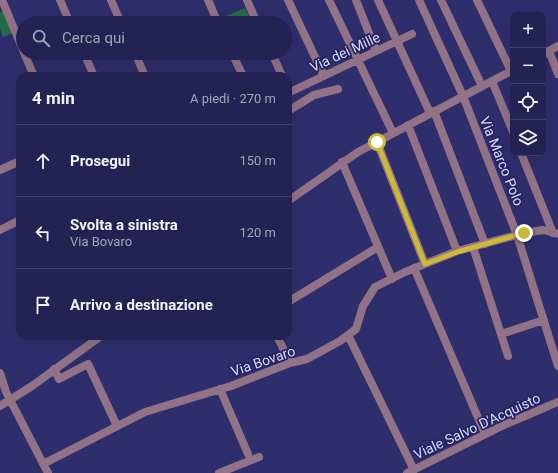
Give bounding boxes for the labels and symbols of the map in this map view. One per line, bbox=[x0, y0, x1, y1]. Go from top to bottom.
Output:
street label: Via dei Mille bbox=[307, 29, 383, 75]
street label: Via Marco Polo bbox=[477, 114, 527, 208]
route start bbox=[368, 133, 386, 151]
route end bbox=[515, 224, 533, 242]
street label: Via Bovaro bbox=[229, 343, 297, 379]
street label: Viale Salvo D'Acquisto bbox=[411, 390, 543, 462]

